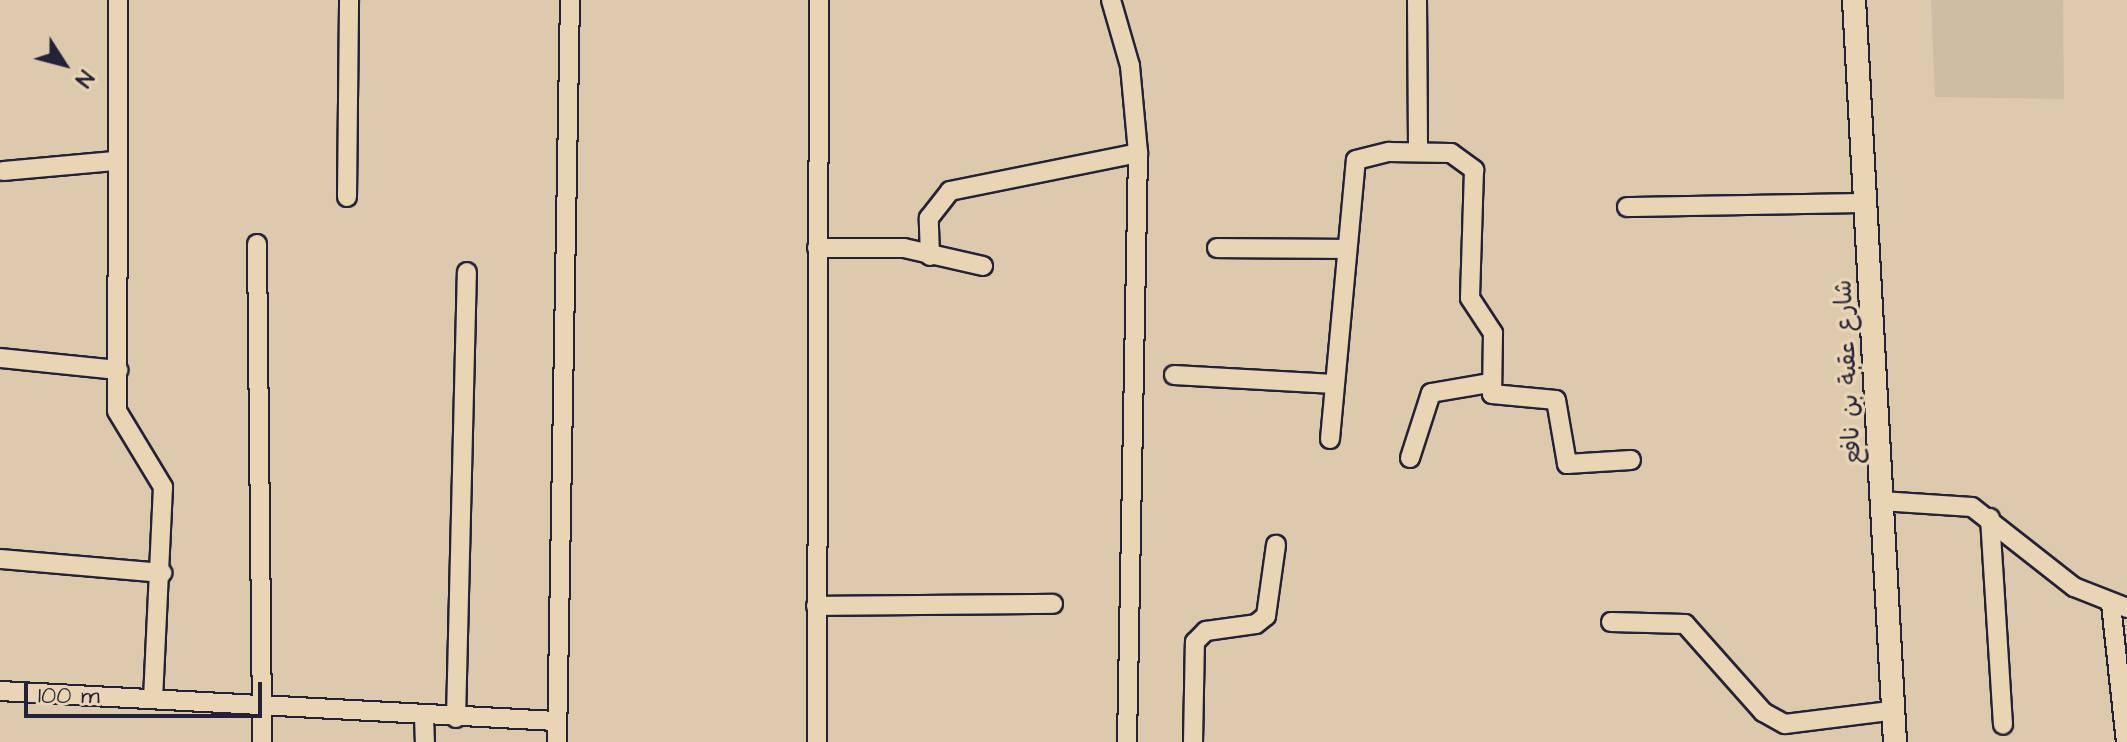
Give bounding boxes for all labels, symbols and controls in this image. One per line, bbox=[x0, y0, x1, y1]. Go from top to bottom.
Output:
north arrow bbox=[24, 24, 104, 104]
text: N bbox=[67, 64, 100, 93]
street label: شارع عقبة بن نافع bbox=[1830, 279, 1868, 465]
scale bar bbox=[28, 666, 266, 716]
text: 100 m bbox=[38, 679, 100, 713]

